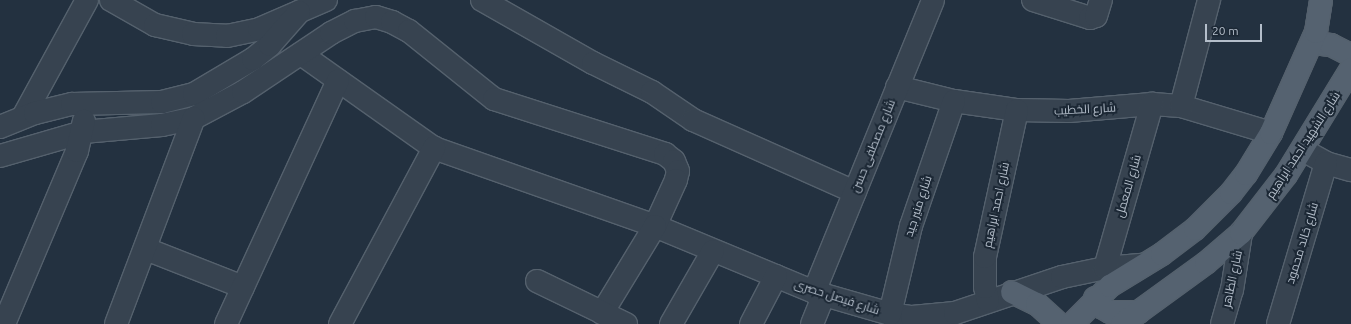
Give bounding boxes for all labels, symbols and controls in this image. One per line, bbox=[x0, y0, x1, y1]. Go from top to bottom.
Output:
scale bar bbox=[1207, 16, 1264, 42]
text: 20 m bbox=[1212, 24, 1239, 37]
street label: شارع الشهيد احمد ابراهيم bbox=[1263, 89, 1343, 201]
street label: شارع مصطفى حسن bbox=[848, 97, 898, 195]
street label: شارع الخطيب bbox=[1054, 100, 1116, 118]
street label: شارع المعمل bbox=[1112, 153, 1144, 219]
street label: شارع احمد ابراهيم bbox=[980, 161, 1012, 249]
street label: شارع منير جيد bbox=[901, 173, 935, 239]
street label: شارع خالد محمود bbox=[1283, 201, 1321, 285]
street label: شارع الظاهر bbox=[1219, 249, 1245, 309]
street label: شارع فيصل حصرى bbox=[792, 276, 882, 318]

